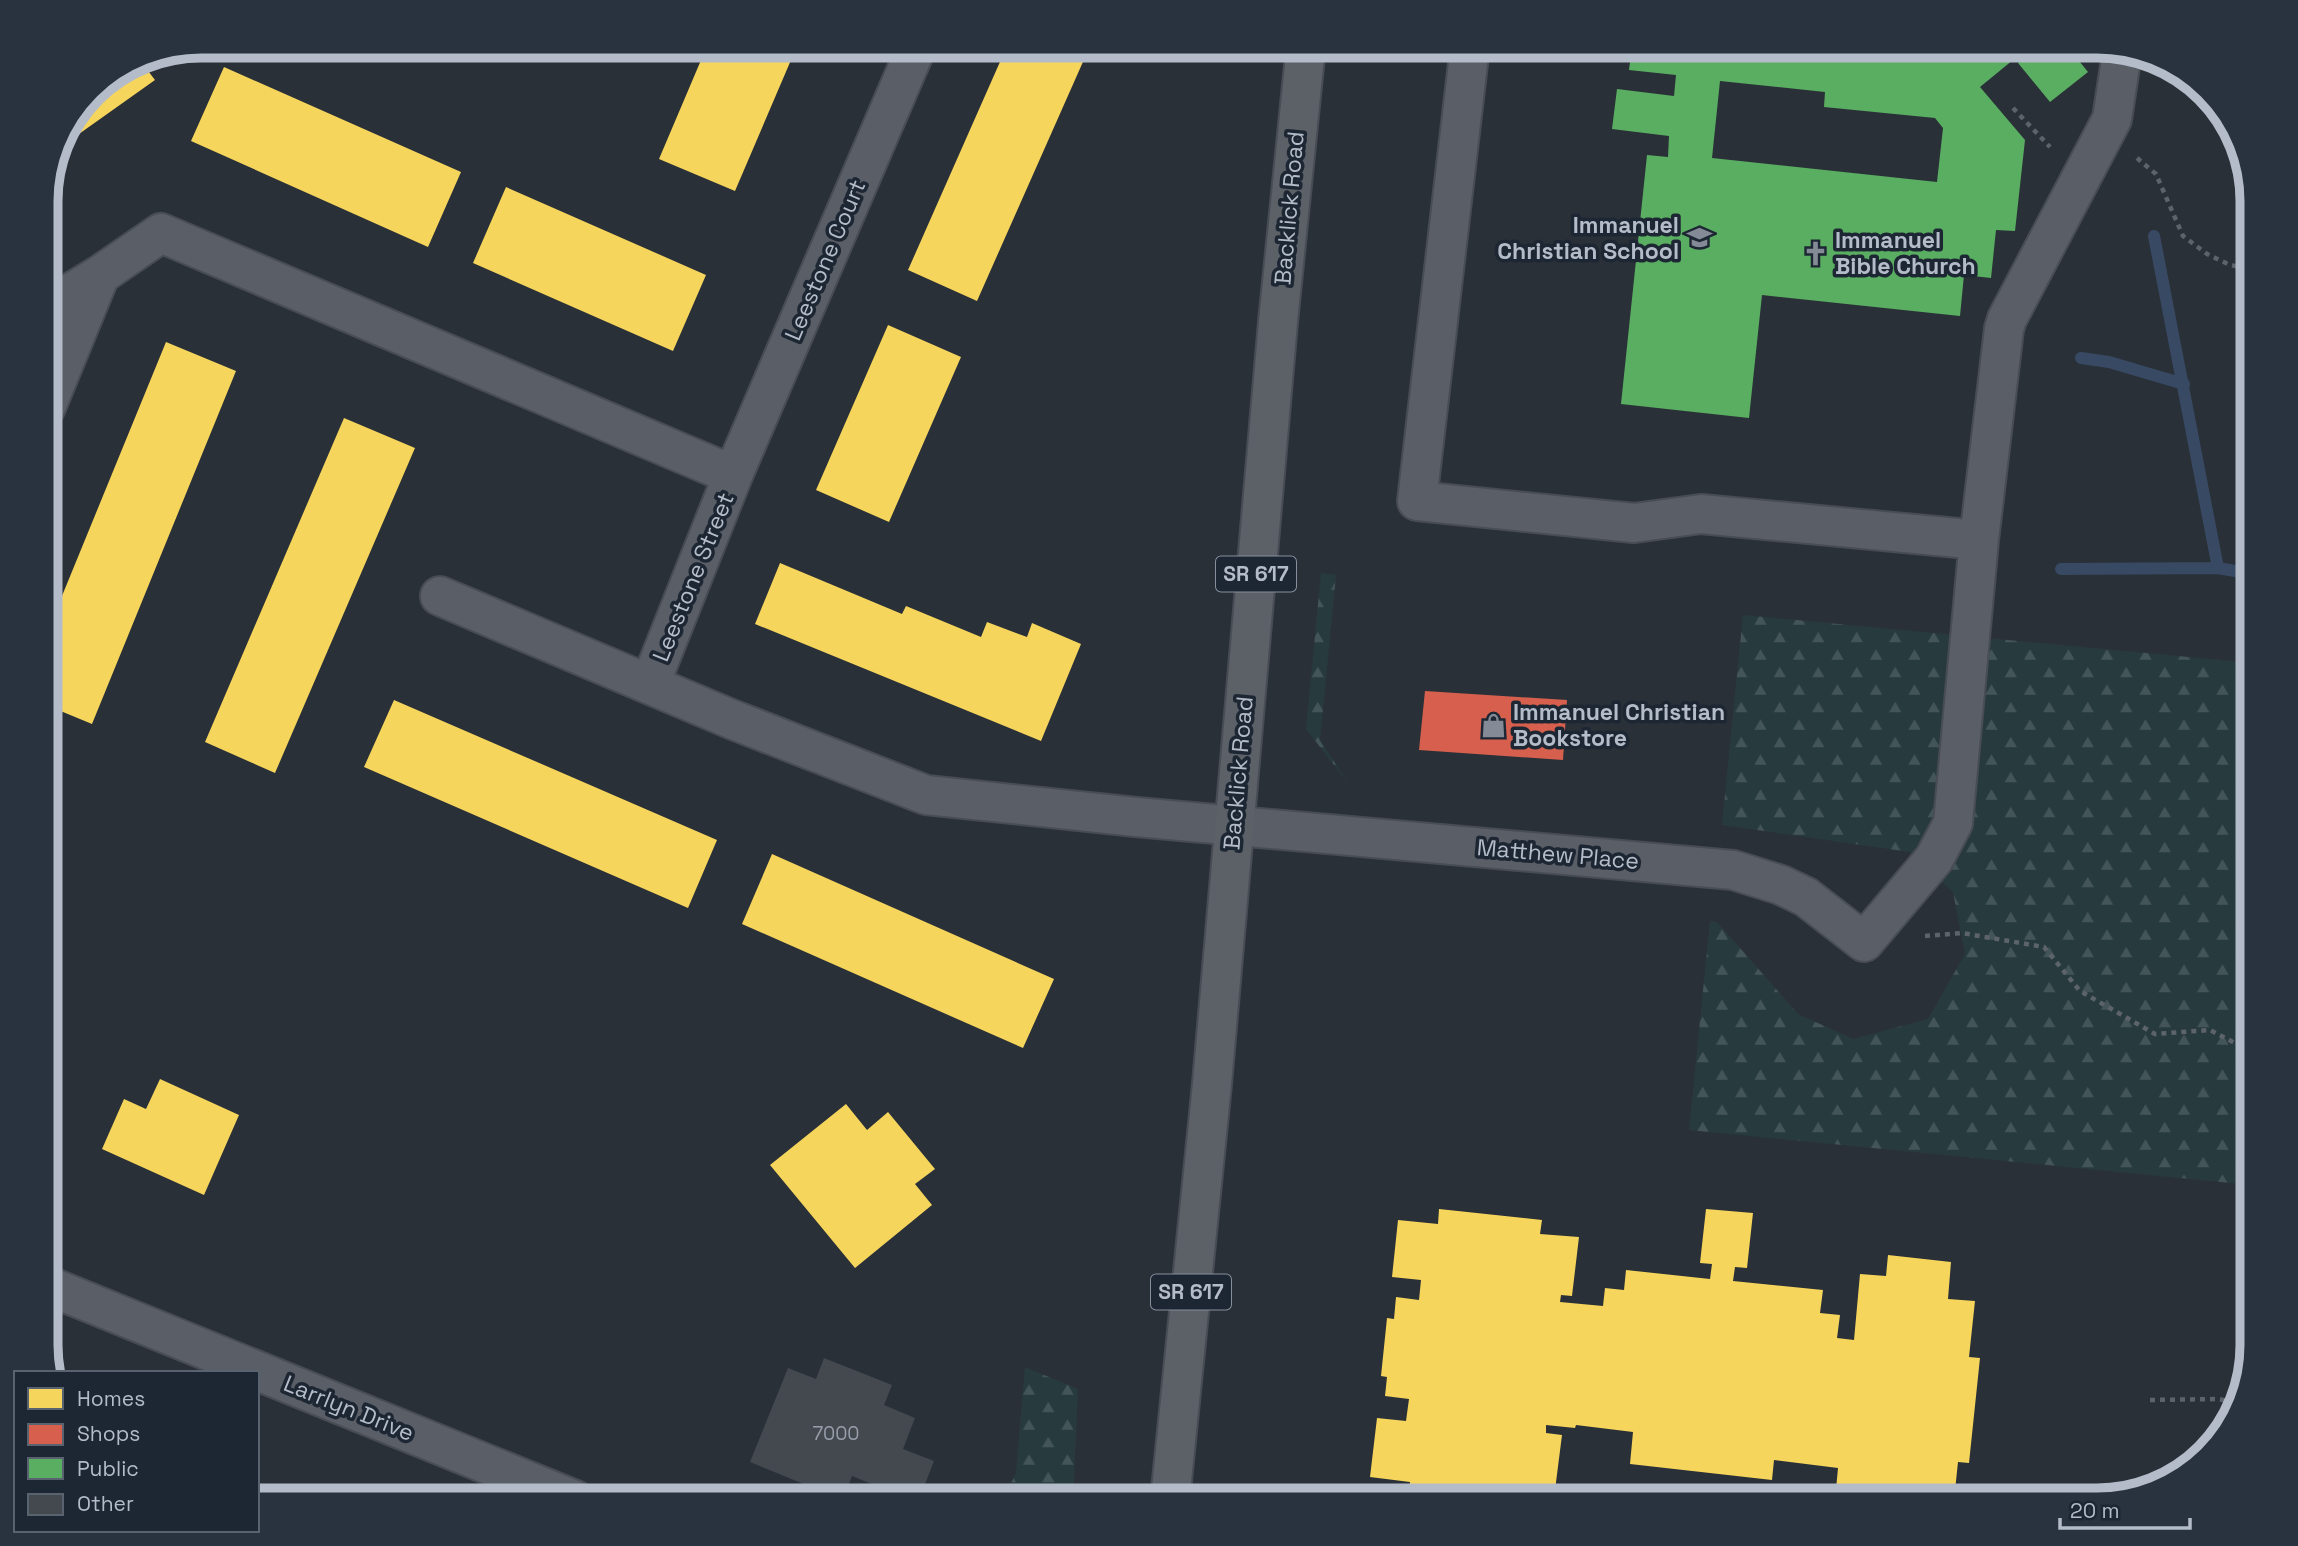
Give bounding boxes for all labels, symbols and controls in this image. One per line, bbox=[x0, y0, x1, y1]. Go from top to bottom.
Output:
street label: Backlick Road bbox=[1267, 130, 1311, 286]
street label: Leestone Court bbox=[778, 175, 872, 345]
place label: Immanuel Christian School bbox=[1497, 210, 1679, 266]
school or university icon: Immanuel Christian School bbox=[1685, 224, 1713, 252]
place label: Immanuel Bible Church bbox=[1835, 225, 1976, 281]
church icon: Immanuel Bible Church bbox=[1801, 239, 1829, 267]
street label: Leestone Street bbox=[645, 488, 741, 666]
road number: SR 617 bbox=[1216, 556, 1296, 592]
street label: Backlick Road bbox=[1216, 695, 1260, 851]
place label: Immanuel Christian Bookstore bbox=[1513, 697, 1725, 753]
shop icon: Immanuel Christian Bookstore bbox=[1479, 711, 1507, 739]
street label: Matthew Place bbox=[1476, 832, 1640, 876]
road number: SR 617 bbox=[1151, 1274, 1231, 1310]
street label: Larrlyn Drive bbox=[279, 1368, 419, 1448]
legend bbox=[14, 1371, 259, 1532]
text: Homes bbox=[77, 1385, 145, 1412]
text: Shops bbox=[77, 1420, 140, 1447]
house number: 7000 bbox=[812, 1421, 860, 1446]
text: Public bbox=[77, 1455, 139, 1482]
scale bar bbox=[2060, 1486, 2190, 1530]
text: Other bbox=[77, 1490, 134, 1517]
text: 20 m bbox=[2070, 1497, 2120, 1524]

